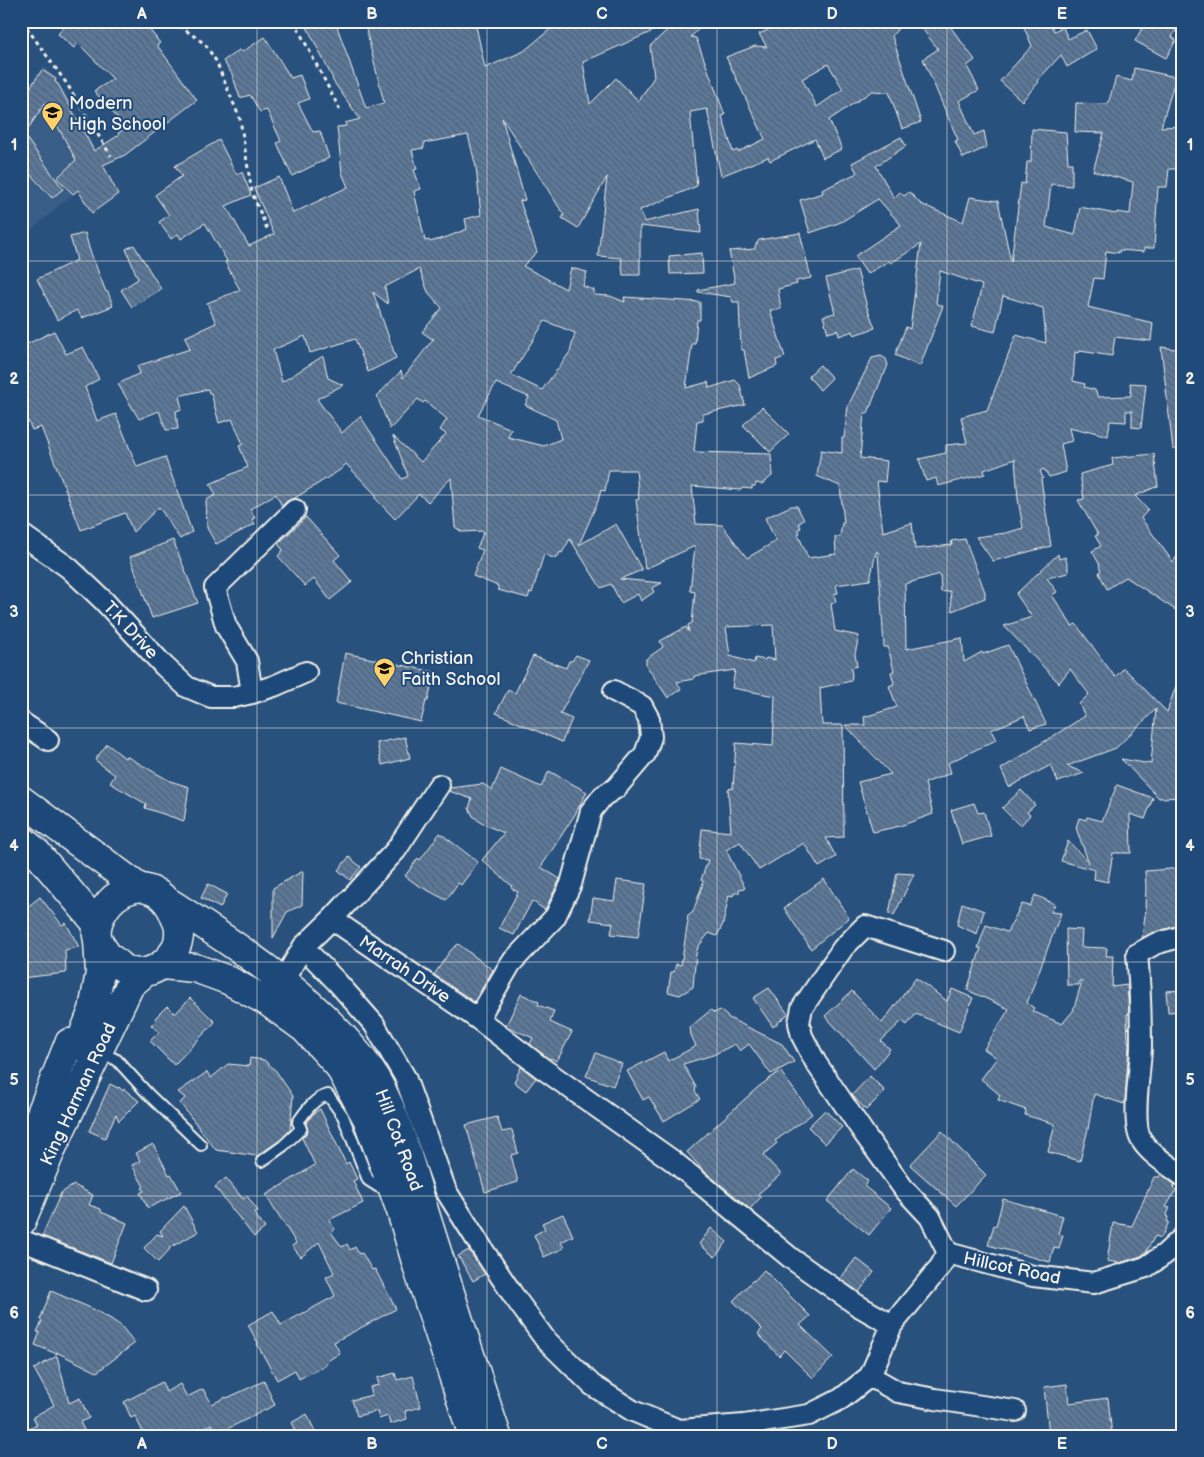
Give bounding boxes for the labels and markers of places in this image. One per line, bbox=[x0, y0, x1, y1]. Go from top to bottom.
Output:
place label: Modern High School bbox=[69, 93, 166, 135]
school or university icon: Modern High School bbox=[41, 101, 65, 132]
place label: Christian Faith School bbox=[401, 648, 500, 690]
school or university icon: Christian Faith School bbox=[373, 656, 397, 687]

